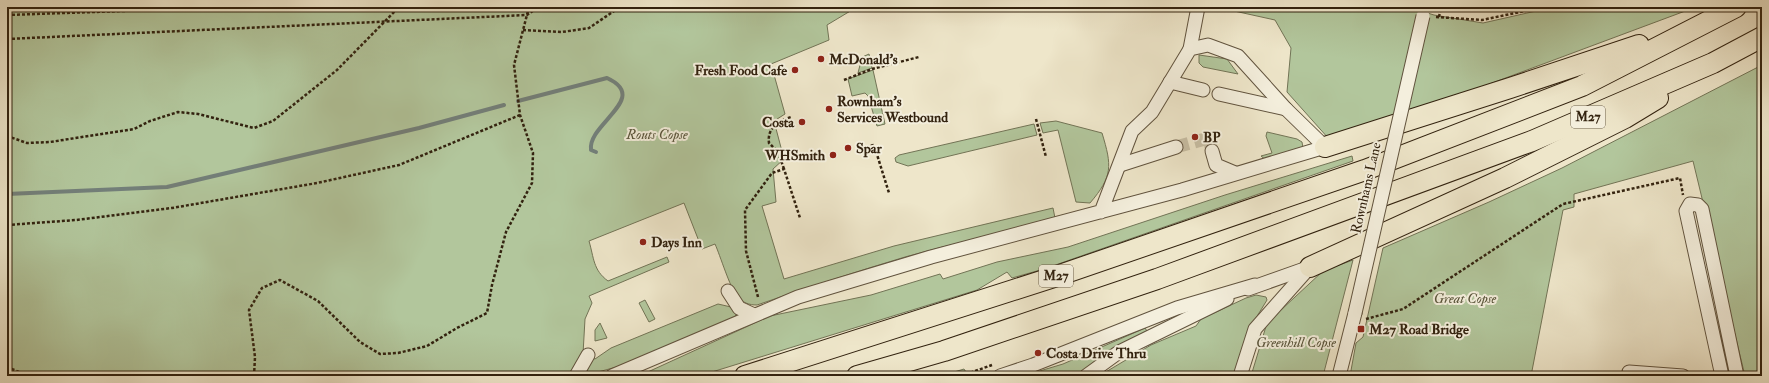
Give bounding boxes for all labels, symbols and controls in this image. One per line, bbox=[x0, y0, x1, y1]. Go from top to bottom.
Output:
place label: McDonald's bbox=[828, 51, 898, 68]
marker: McDonald's bbox=[816, 54, 826, 64]
place label: Fresh Food Cafe bbox=[694, 62, 787, 79]
marker: Fresh Food Cafe bbox=[790, 65, 800, 75]
place label: Rownham's Services Westbound bbox=[837, 93, 948, 126]
marker: Rownham's Services Westbound bbox=[824, 104, 834, 114]
road number: M27 bbox=[1571, 106, 1605, 128]
place label: Costa bbox=[762, 114, 795, 131]
marker: Costa bbox=[797, 117, 807, 127]
park label: Routs Copse bbox=[625, 126, 688, 143]
place label: BP bbox=[1203, 129, 1221, 146]
marker: BP bbox=[1190, 132, 1200, 142]
place label: Spar bbox=[856, 140, 883, 158]
street label: Rownhams Lane bbox=[1347, 141, 1385, 235]
marker: Spar bbox=[843, 143, 853, 153]
place label: WHSmith bbox=[764, 147, 826, 164]
marker: WHSmith bbox=[828, 150, 838, 160]
place label: Days Inn bbox=[651, 234, 703, 252]
marker: Days Inn bbox=[638, 237, 648, 247]
road number: M27 bbox=[1039, 265, 1073, 287]
park label: Great Copse bbox=[1434, 290, 1497, 307]
place label: M27 Road Bridge bbox=[1368, 321, 1469, 339]
marker: M27 Road Bridge bbox=[1356, 324, 1366, 334]
park label: Greenhill Copse bbox=[1256, 334, 1336, 351]
place label: Costa Drive Thru bbox=[1046, 345, 1147, 362]
marker: Costa Drive Thru bbox=[1033, 348, 1043, 358]

